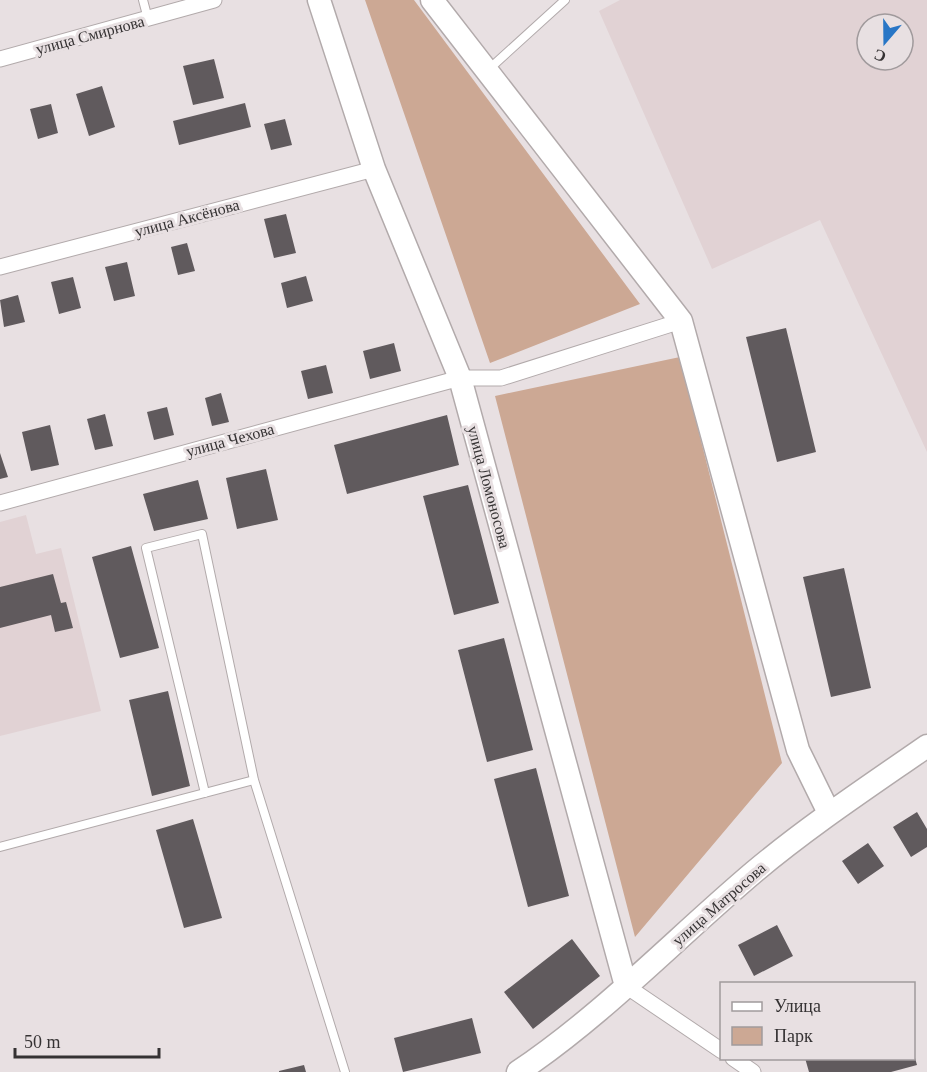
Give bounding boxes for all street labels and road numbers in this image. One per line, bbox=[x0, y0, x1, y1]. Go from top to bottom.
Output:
street label: улица Смирнова bbox=[34, 12, 146, 59]
street label: улица Аксёнова bbox=[133, 196, 241, 241]
street label: улица Чехова bbox=[184, 420, 276, 461]
street label: улица Ломоносова bbox=[463, 424, 514, 550]
street label: улица Матросова bbox=[669, 859, 770, 950]

